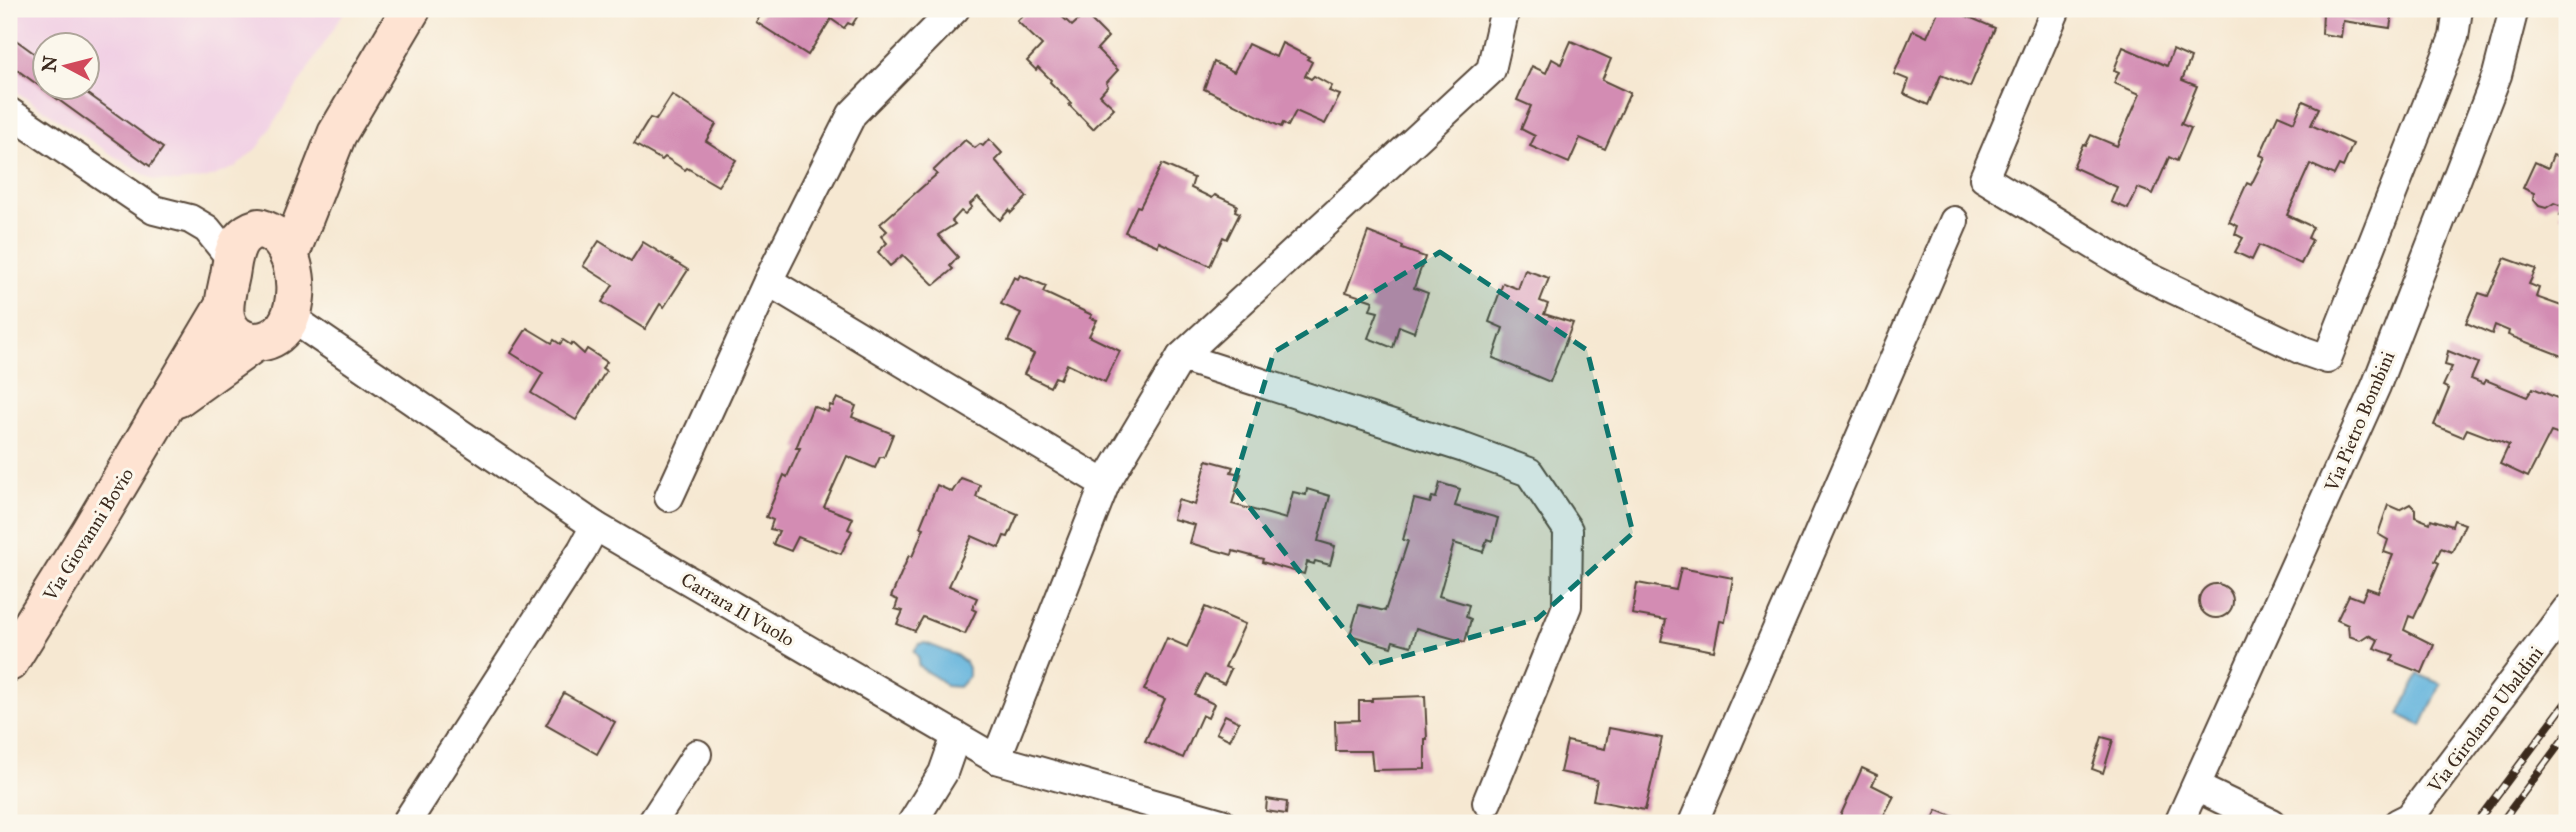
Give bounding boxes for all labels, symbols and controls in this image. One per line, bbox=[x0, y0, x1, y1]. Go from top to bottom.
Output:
north arrow bbox=[32, 32, 102, 102]
text: N bbox=[37, 55, 62, 73]
street label: Via Pietro Bombini bbox=[2319, 348, 2399, 496]
street label: Via Giovanni Bovio bbox=[38, 463, 139, 606]
street label: Carrara Il Vuolo bbox=[677, 568, 799, 651]
street label: Via Girolamo Ubaldini bbox=[2422, 642, 2548, 798]

